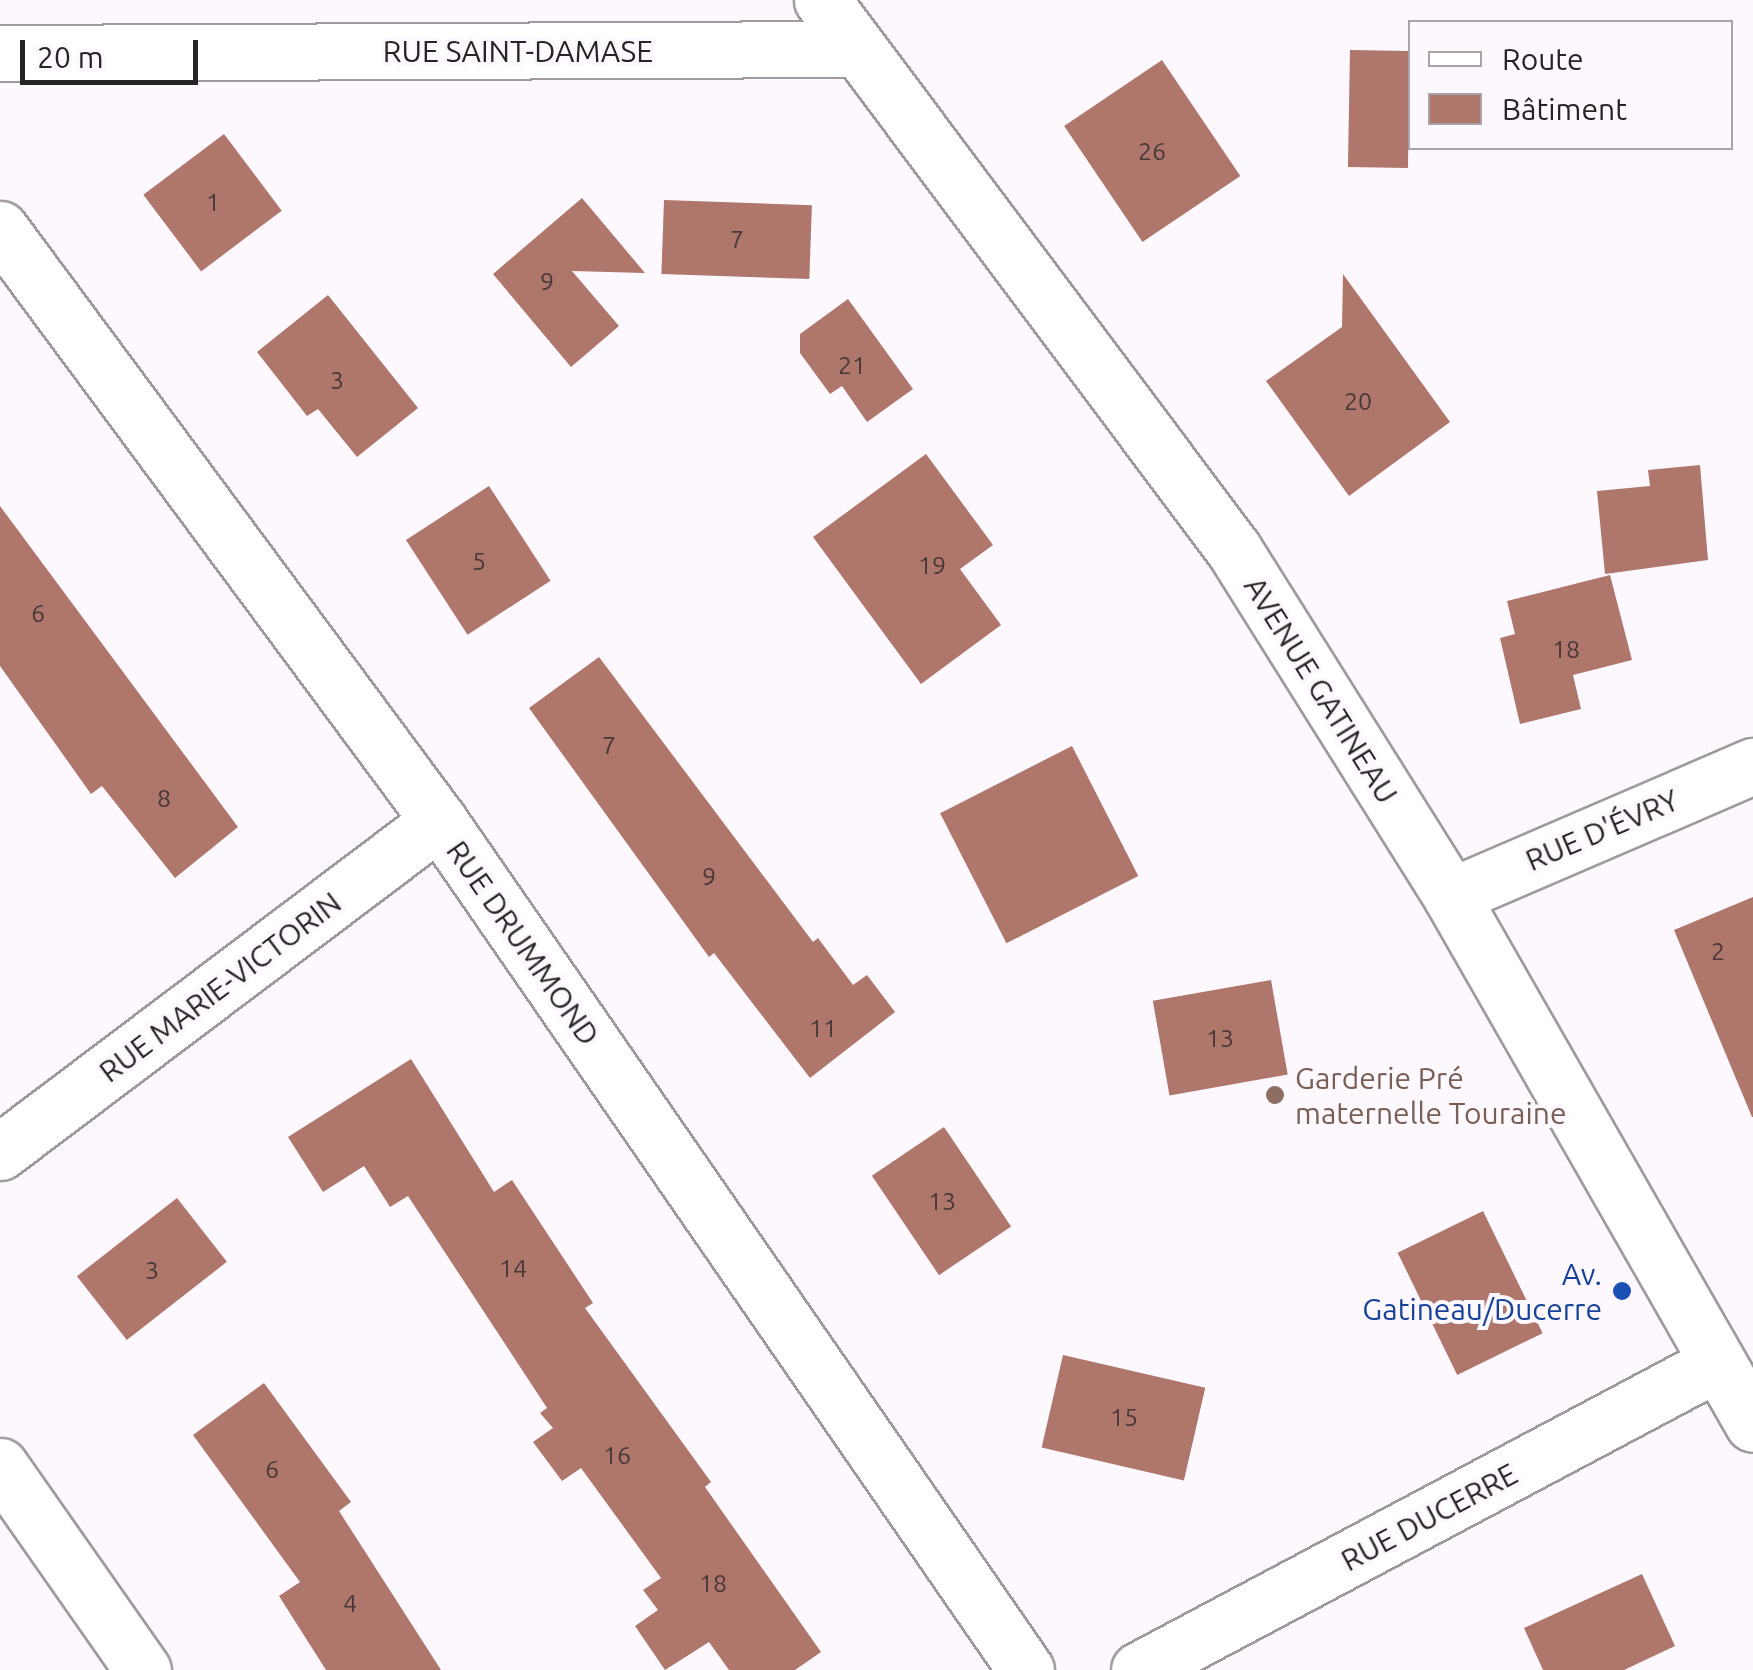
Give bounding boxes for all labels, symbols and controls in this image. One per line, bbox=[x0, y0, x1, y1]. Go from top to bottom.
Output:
scale bar bbox=[25, 20, 202, 82]
legend bbox=[1408, 20, 1733, 150]
street label: RUE SAINT-DAMASE bbox=[383, 33, 653, 69]
text: 20 m bbox=[37, 40, 104, 74]
text: Route bbox=[1502, 42, 1584, 76]
text: Bâtiment bbox=[1502, 92, 1627, 126]
house number: 26 bbox=[1138, 136, 1166, 166]
house number: 1 bbox=[206, 187, 220, 217]
house number: 7 bbox=[730, 224, 744, 254]
house number: 9 bbox=[540, 266, 554, 296]
house number: 21 bbox=[838, 350, 866, 380]
house number: 3 bbox=[330, 365, 344, 395]
house number: 20 bbox=[1344, 386, 1372, 416]
house number: 5 bbox=[472, 546, 486, 576]
house number: 19 bbox=[918, 550, 946, 580]
street label: AVENUE GATINEAU bbox=[1237, 570, 1405, 810]
house number: 6 bbox=[31, 598, 45, 628]
house number: 18 bbox=[1552, 634, 1580, 664]
house number: 7 bbox=[602, 730, 616, 760]
street label: RUE D'ÉVRY bbox=[1520, 782, 1684, 878]
house number: 8 bbox=[157, 783, 171, 813]
street label: RUE DRUMMOND bbox=[439, 834, 607, 1052]
house number: 9 bbox=[702, 861, 716, 891]
street label: RUE MARIE-VICTORIN bbox=[92, 884, 348, 1090]
house number: 2 bbox=[1711, 936, 1725, 966]
house number: 11 bbox=[809, 1013, 837, 1043]
house number: 13 bbox=[1206, 1023, 1234, 1053]
place label: Garderie Pré maternelle Touraine bbox=[1295, 1060, 1566, 1130]
marker: Garderie Pré maternelle Touraine bbox=[1264, 1084, 1286, 1106]
house number: 13 bbox=[928, 1186, 956, 1216]
house number: 14 bbox=[499, 1253, 527, 1283]
house number: 3 bbox=[145, 1255, 159, 1285]
place label: Av. Gatineau/Ducerre bbox=[1362, 1256, 1602, 1326]
marker: Av. Gatineau/Ducerre bbox=[1611, 1280, 1633, 1302]
house number: 15 bbox=[1110, 1402, 1138, 1432]
house number: 16 bbox=[603, 1440, 631, 1470]
house number: 6 bbox=[265, 1454, 279, 1484]
street label: RUE DUCERRE bbox=[1335, 1456, 1523, 1578]
house number: 18 bbox=[699, 1568, 727, 1598]
house number: 4 bbox=[343, 1588, 357, 1618]

